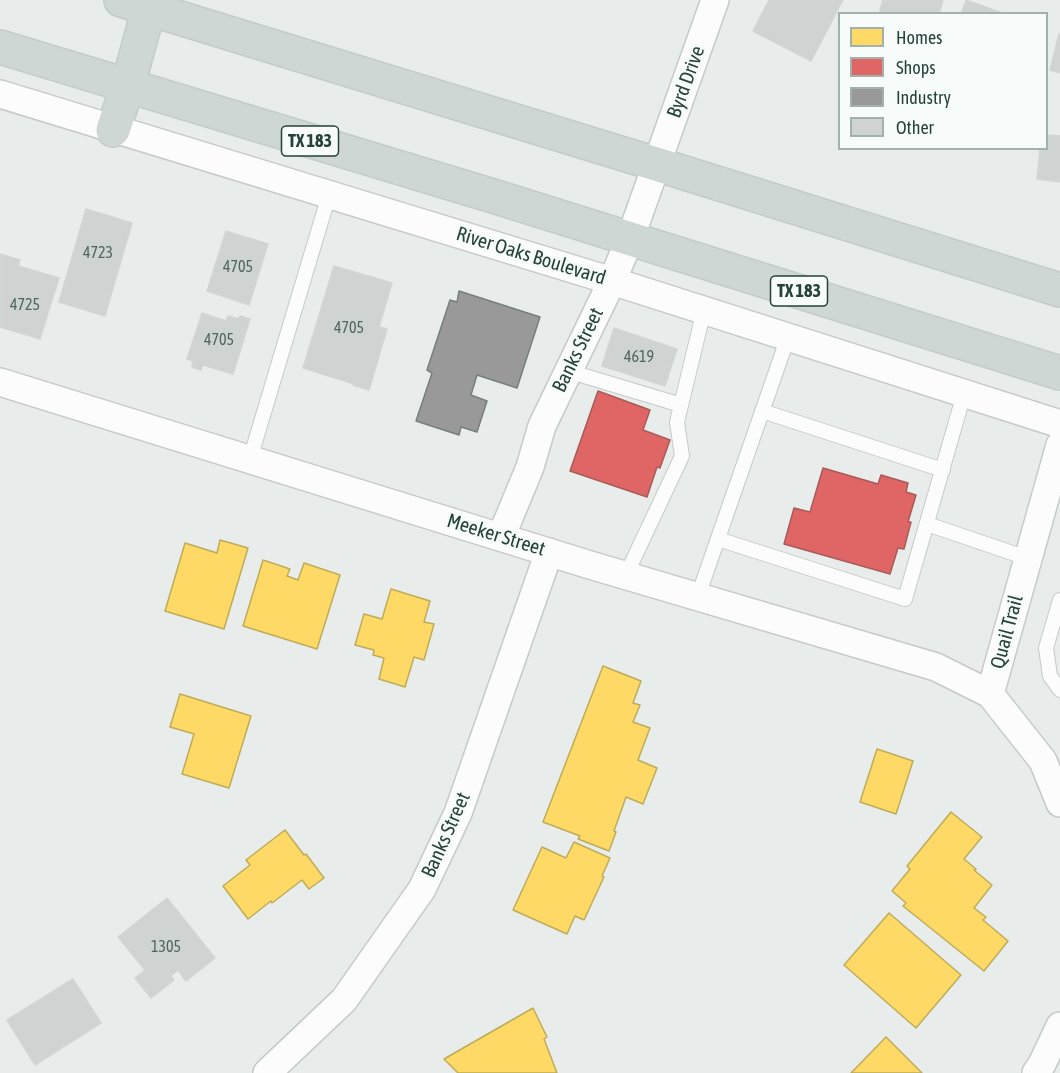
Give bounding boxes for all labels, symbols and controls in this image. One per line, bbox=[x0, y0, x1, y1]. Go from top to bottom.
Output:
legend bbox=[838, 12, 1048, 150]
text: Homes bbox=[896, 27, 942, 48]
street label: Byrd Drive bbox=[662, 43, 710, 121]
text: Shops bbox=[896, 57, 936, 78]
text: Industry bbox=[896, 87, 951, 108]
text: Other bbox=[896, 117, 934, 138]
road number: TX 183 bbox=[282, 126, 338, 156]
street label: River Oaks Boulevard bbox=[453, 222, 609, 290]
house number: 4723 bbox=[83, 243, 113, 263]
house number: 4705 bbox=[223, 257, 253, 277]
road number: TX 183 bbox=[770, 276, 828, 306]
house number: 4725 bbox=[10, 295, 40, 315]
street label: Banks Street bbox=[547, 304, 609, 396]
house number: 4705 bbox=[334, 318, 364, 338]
house number: 4705 bbox=[204, 330, 234, 350]
house number: 4619 bbox=[624, 347, 654, 367]
street label: Meeker Street bbox=[444, 509, 548, 561]
street label: Quail Trail bbox=[986, 592, 1028, 672]
street label: Banks Street bbox=[417, 789, 475, 881]
house number: 1305 bbox=[151, 937, 181, 957]

